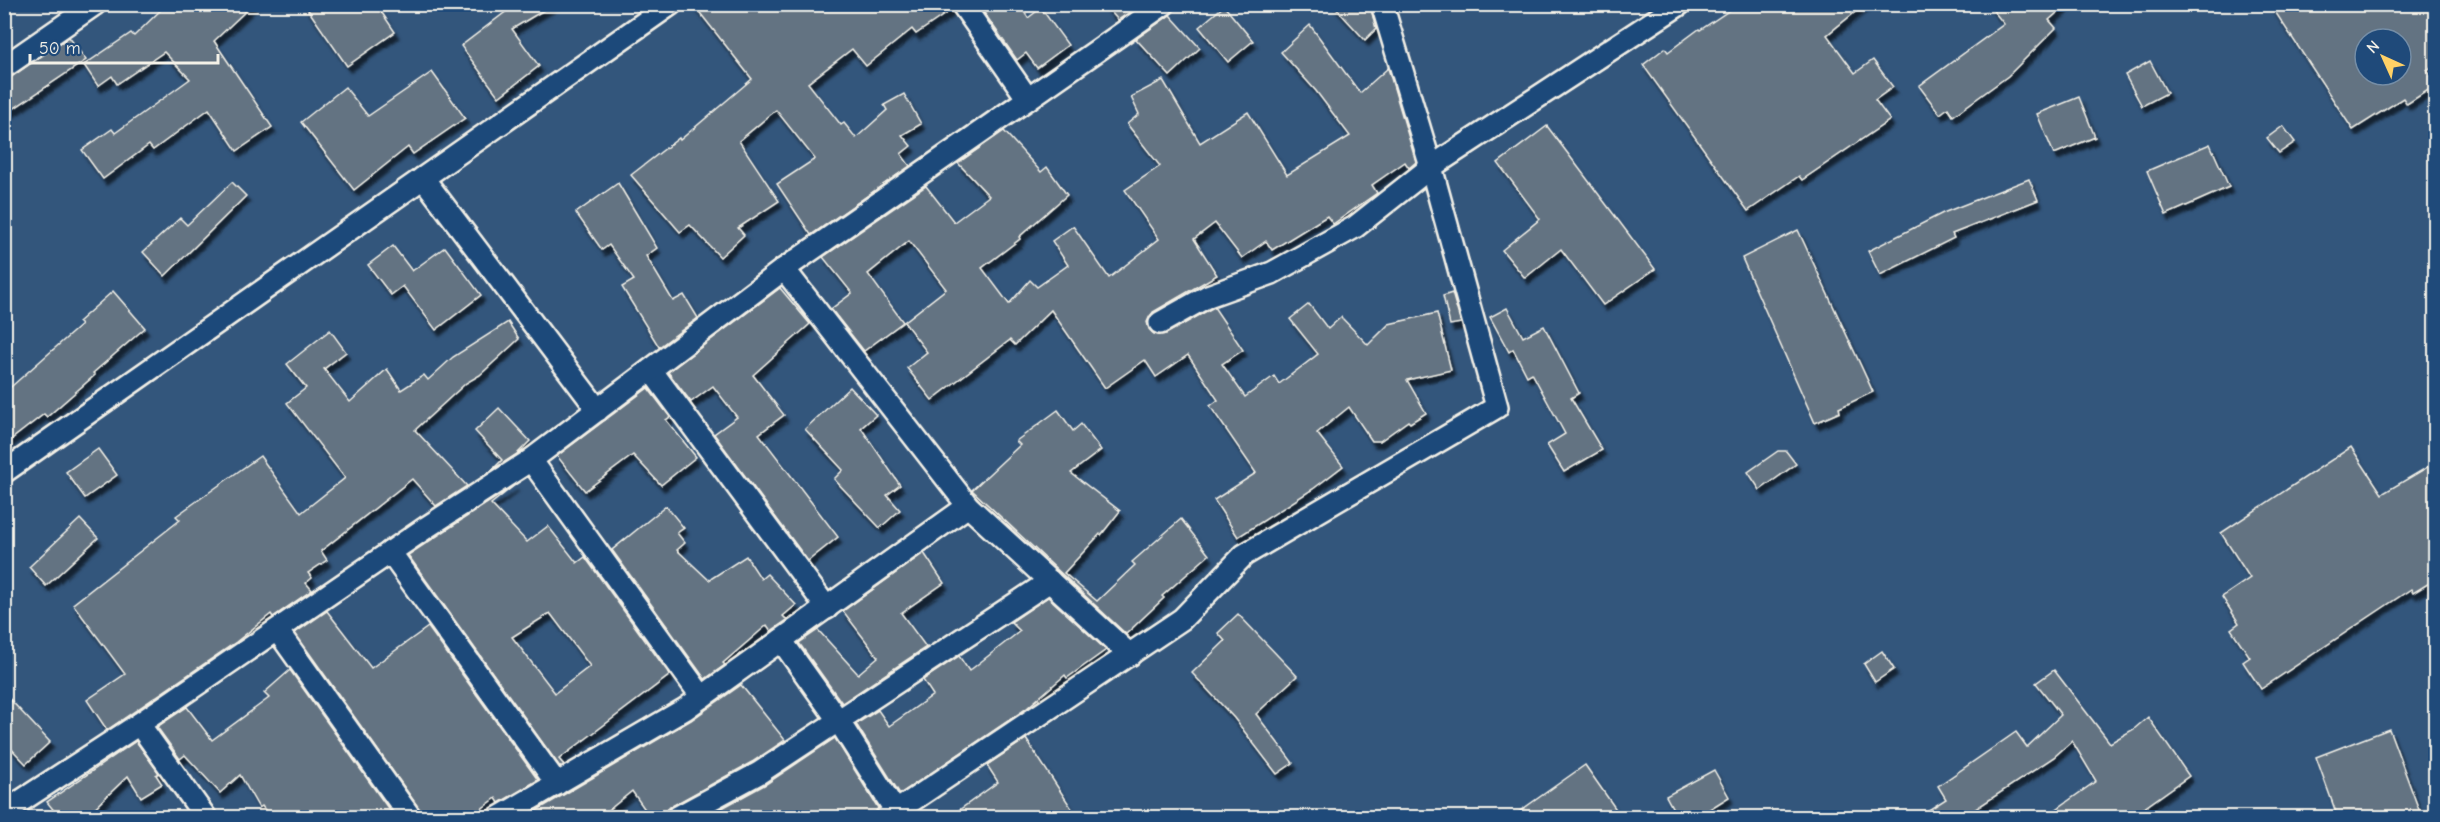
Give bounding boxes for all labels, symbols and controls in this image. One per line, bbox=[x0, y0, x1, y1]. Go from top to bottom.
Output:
scale bar bbox=[30, 27, 218, 65]
north arrow bbox=[2353, 27, 2413, 87]
text: N bbox=[2363, 37, 2383, 57]
text: 50 m bbox=[39, 38, 81, 59]

